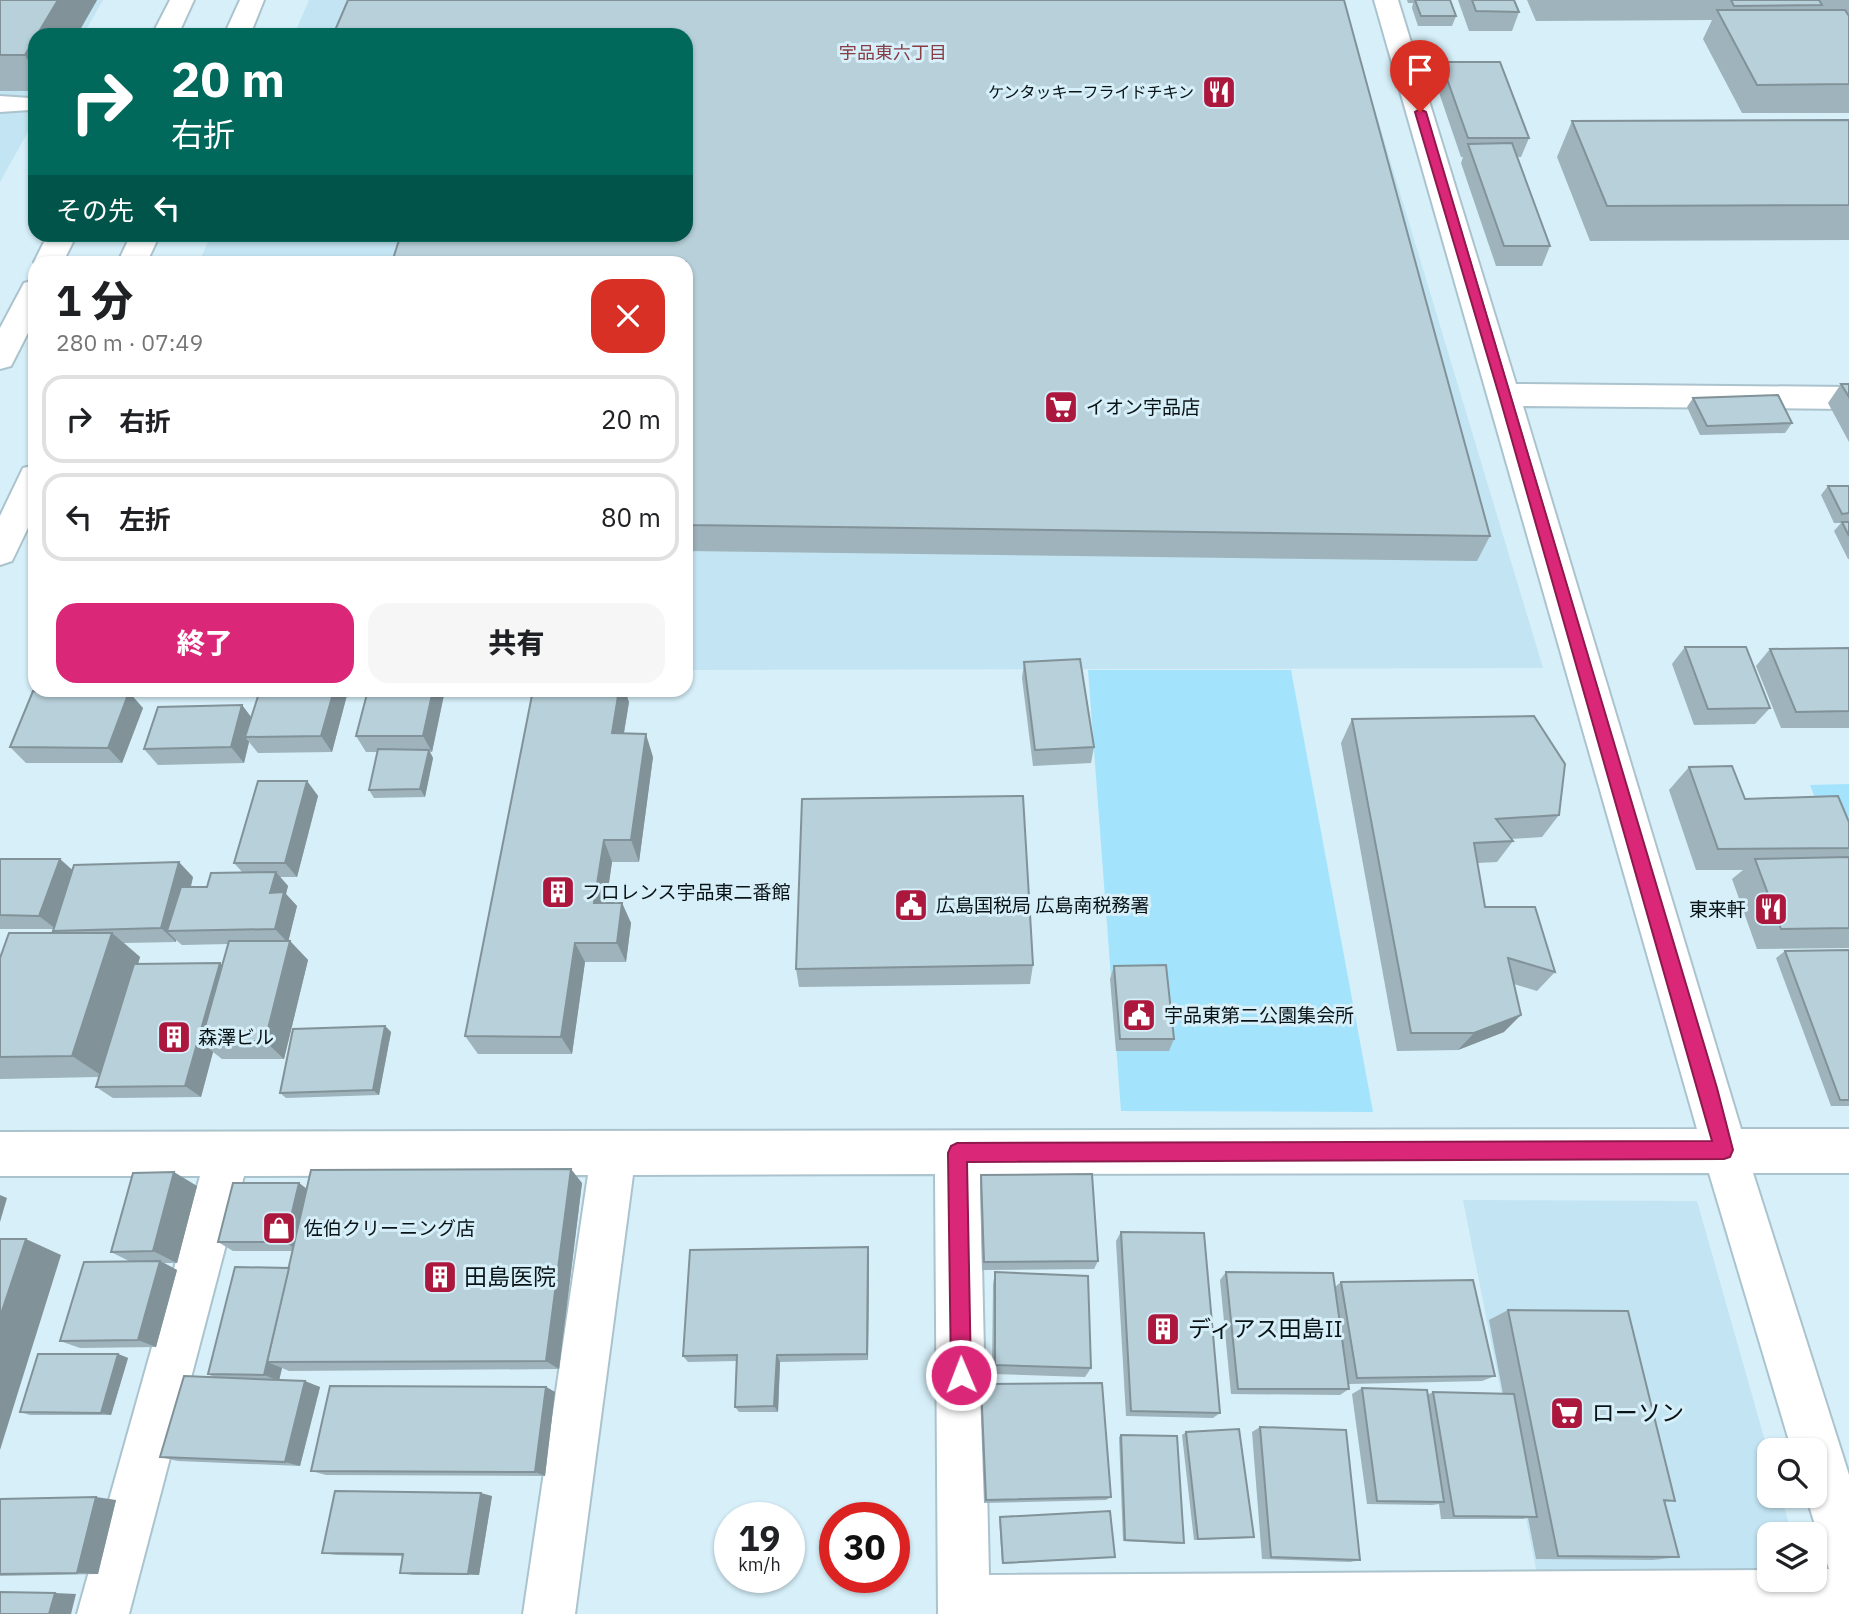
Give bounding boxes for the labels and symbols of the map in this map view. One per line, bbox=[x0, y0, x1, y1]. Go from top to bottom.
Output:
pin bbox=[1390, 40, 1450, 112]
district label: 宇品東六丁目 bbox=[839, 41, 947, 64]
restaurant icon: ケンタッキーフライドチキン bbox=[1200, 73, 1238, 111]
place label: ケンタッキーフライドチキン bbox=[988, 82, 1194, 102]
supermarket icon: イオン宇品店 bbox=[1042, 388, 1080, 426]
place label: イオン宇品店 bbox=[1086, 395, 1200, 419]
building icon: フロレンス宇品東二番館 bbox=[539, 873, 577, 911]
place label: フロレンス宇品東二番館 bbox=[582, 880, 791, 904]
public building icon: 広島国税局 広島南税務署 bbox=[892, 886, 930, 924]
restaurant icon: 東来軒 bbox=[1752, 890, 1790, 928]
place label: 広島国税局 広島南税務署 bbox=[936, 893, 1150, 917]
place label: 東来軒 bbox=[1689, 897, 1746, 921]
public building icon: 宇品東第二公園集会所 bbox=[1120, 996, 1158, 1034]
place label: 宇品東第二公園集会所 bbox=[1164, 1003, 1354, 1027]
building icon: 森澤ビル bbox=[155, 1018, 193, 1056]
place label: 森澤ビル bbox=[198, 1025, 274, 1049]
shop icon: 佐伯クリーニング店 bbox=[260, 1209, 298, 1247]
place label: 佐伯クリーニング店 bbox=[304, 1216, 475, 1240]
building icon: 田島医院 bbox=[421, 1258, 459, 1296]
place label: 田島医院 bbox=[464, 1261, 556, 1291]
building icon: ディアス田島II bbox=[1144, 1310, 1182, 1348]
place label: ディアス田島II bbox=[1188, 1313, 1343, 1343]
position arrow bbox=[924, 1338, 998, 1412]
supermarket icon: ローソン bbox=[1548, 1394, 1586, 1432]
place label: ローソン bbox=[1592, 1397, 1684, 1427]
speed limit sign: 30 bbox=[819, 1502, 910, 1593]

